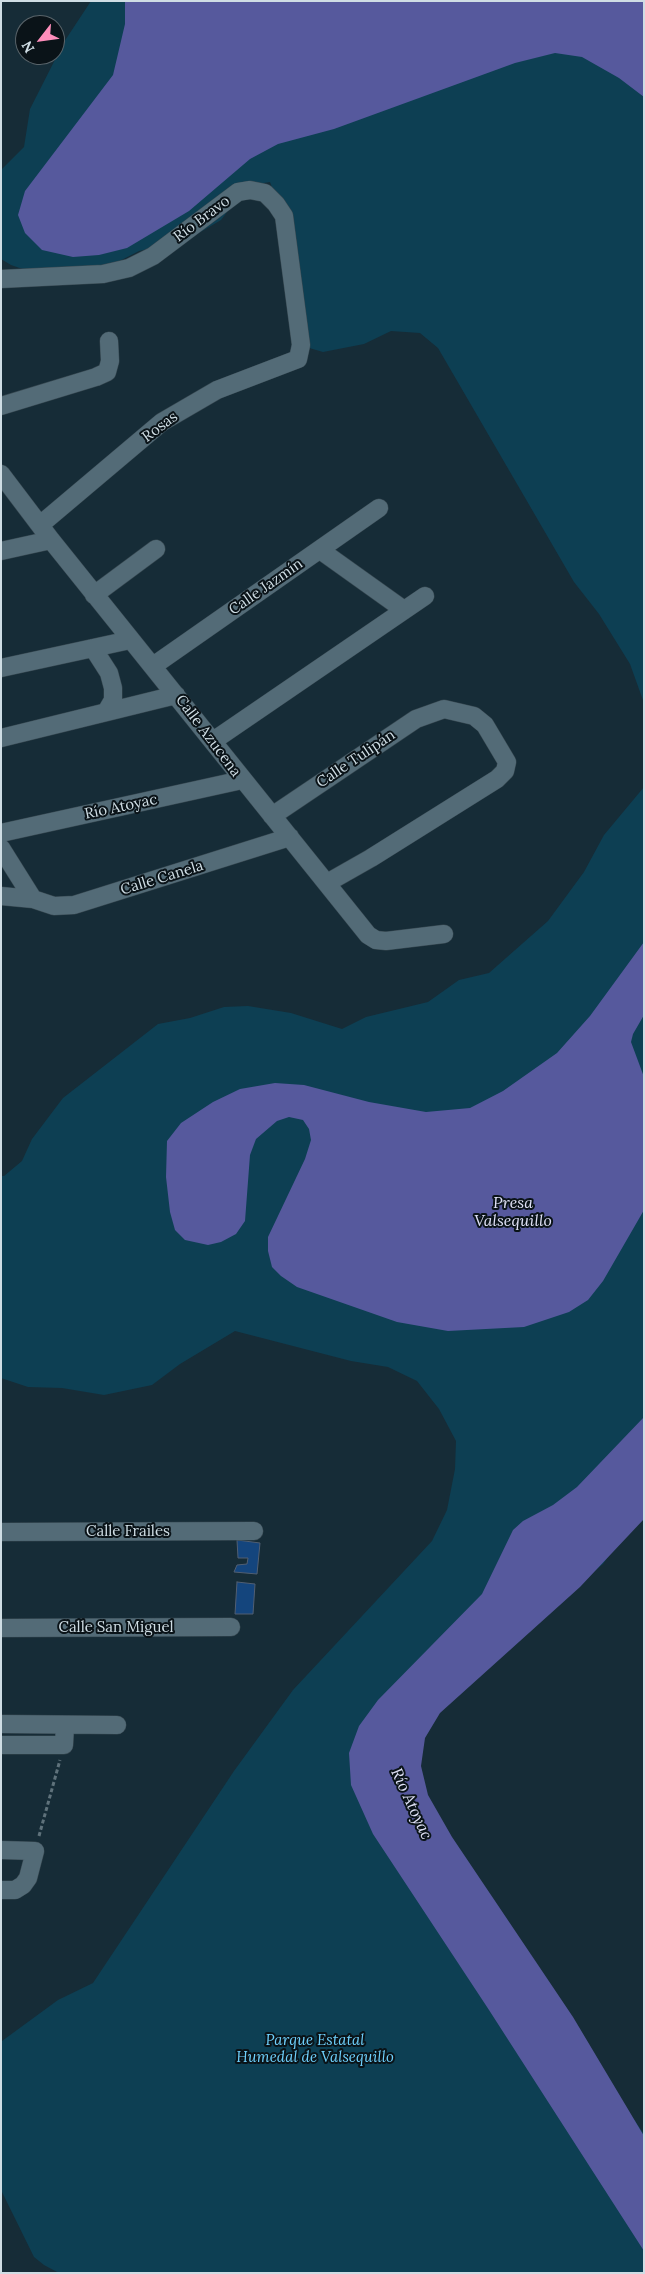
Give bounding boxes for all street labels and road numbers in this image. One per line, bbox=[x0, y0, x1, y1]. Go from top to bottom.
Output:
street label: Río Bravo bbox=[170, 192, 234, 246]
street label: Rosas bbox=[139, 408, 181, 446]
street label: Calle Jazmín bbox=[226, 555, 306, 619]
street label: Calle Azucena bbox=[171, 692, 245, 780]
street label: Calle Tulipán bbox=[313, 726, 399, 792]
street label: Río Atoyac bbox=[83, 791, 159, 823]
street label: Calle Canela bbox=[118, 857, 206, 899]
street label: Calle Frailes bbox=[86, 1523, 170, 1541]
street label: Calle San Miguel bbox=[58, 1619, 174, 1637]

